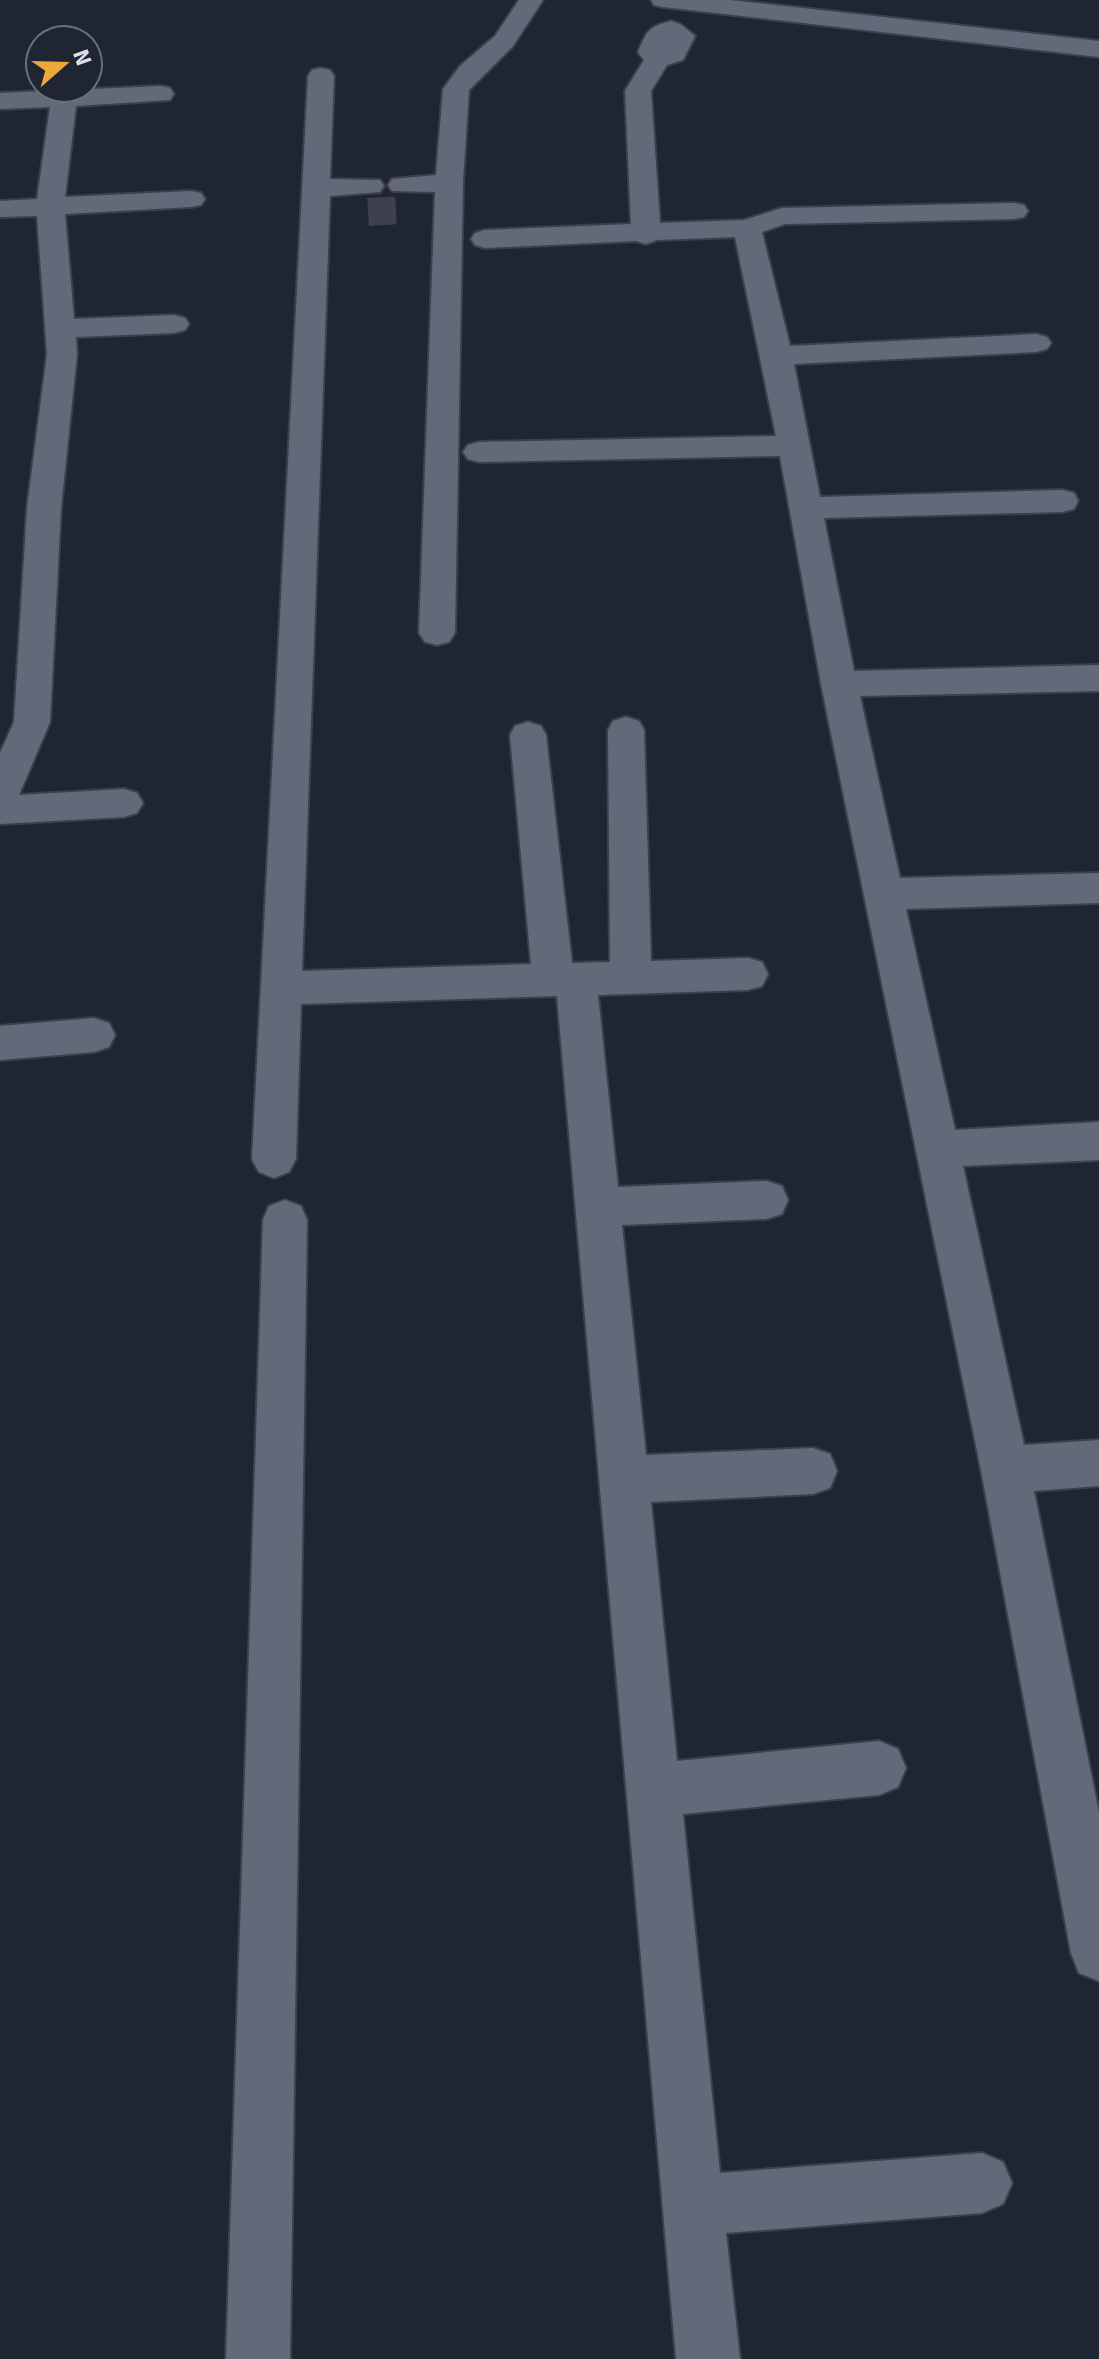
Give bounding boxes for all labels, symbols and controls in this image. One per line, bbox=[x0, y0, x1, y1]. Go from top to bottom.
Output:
north arrow bbox=[24, 24, 104, 104]
text: N bbox=[67, 46, 98, 69]

